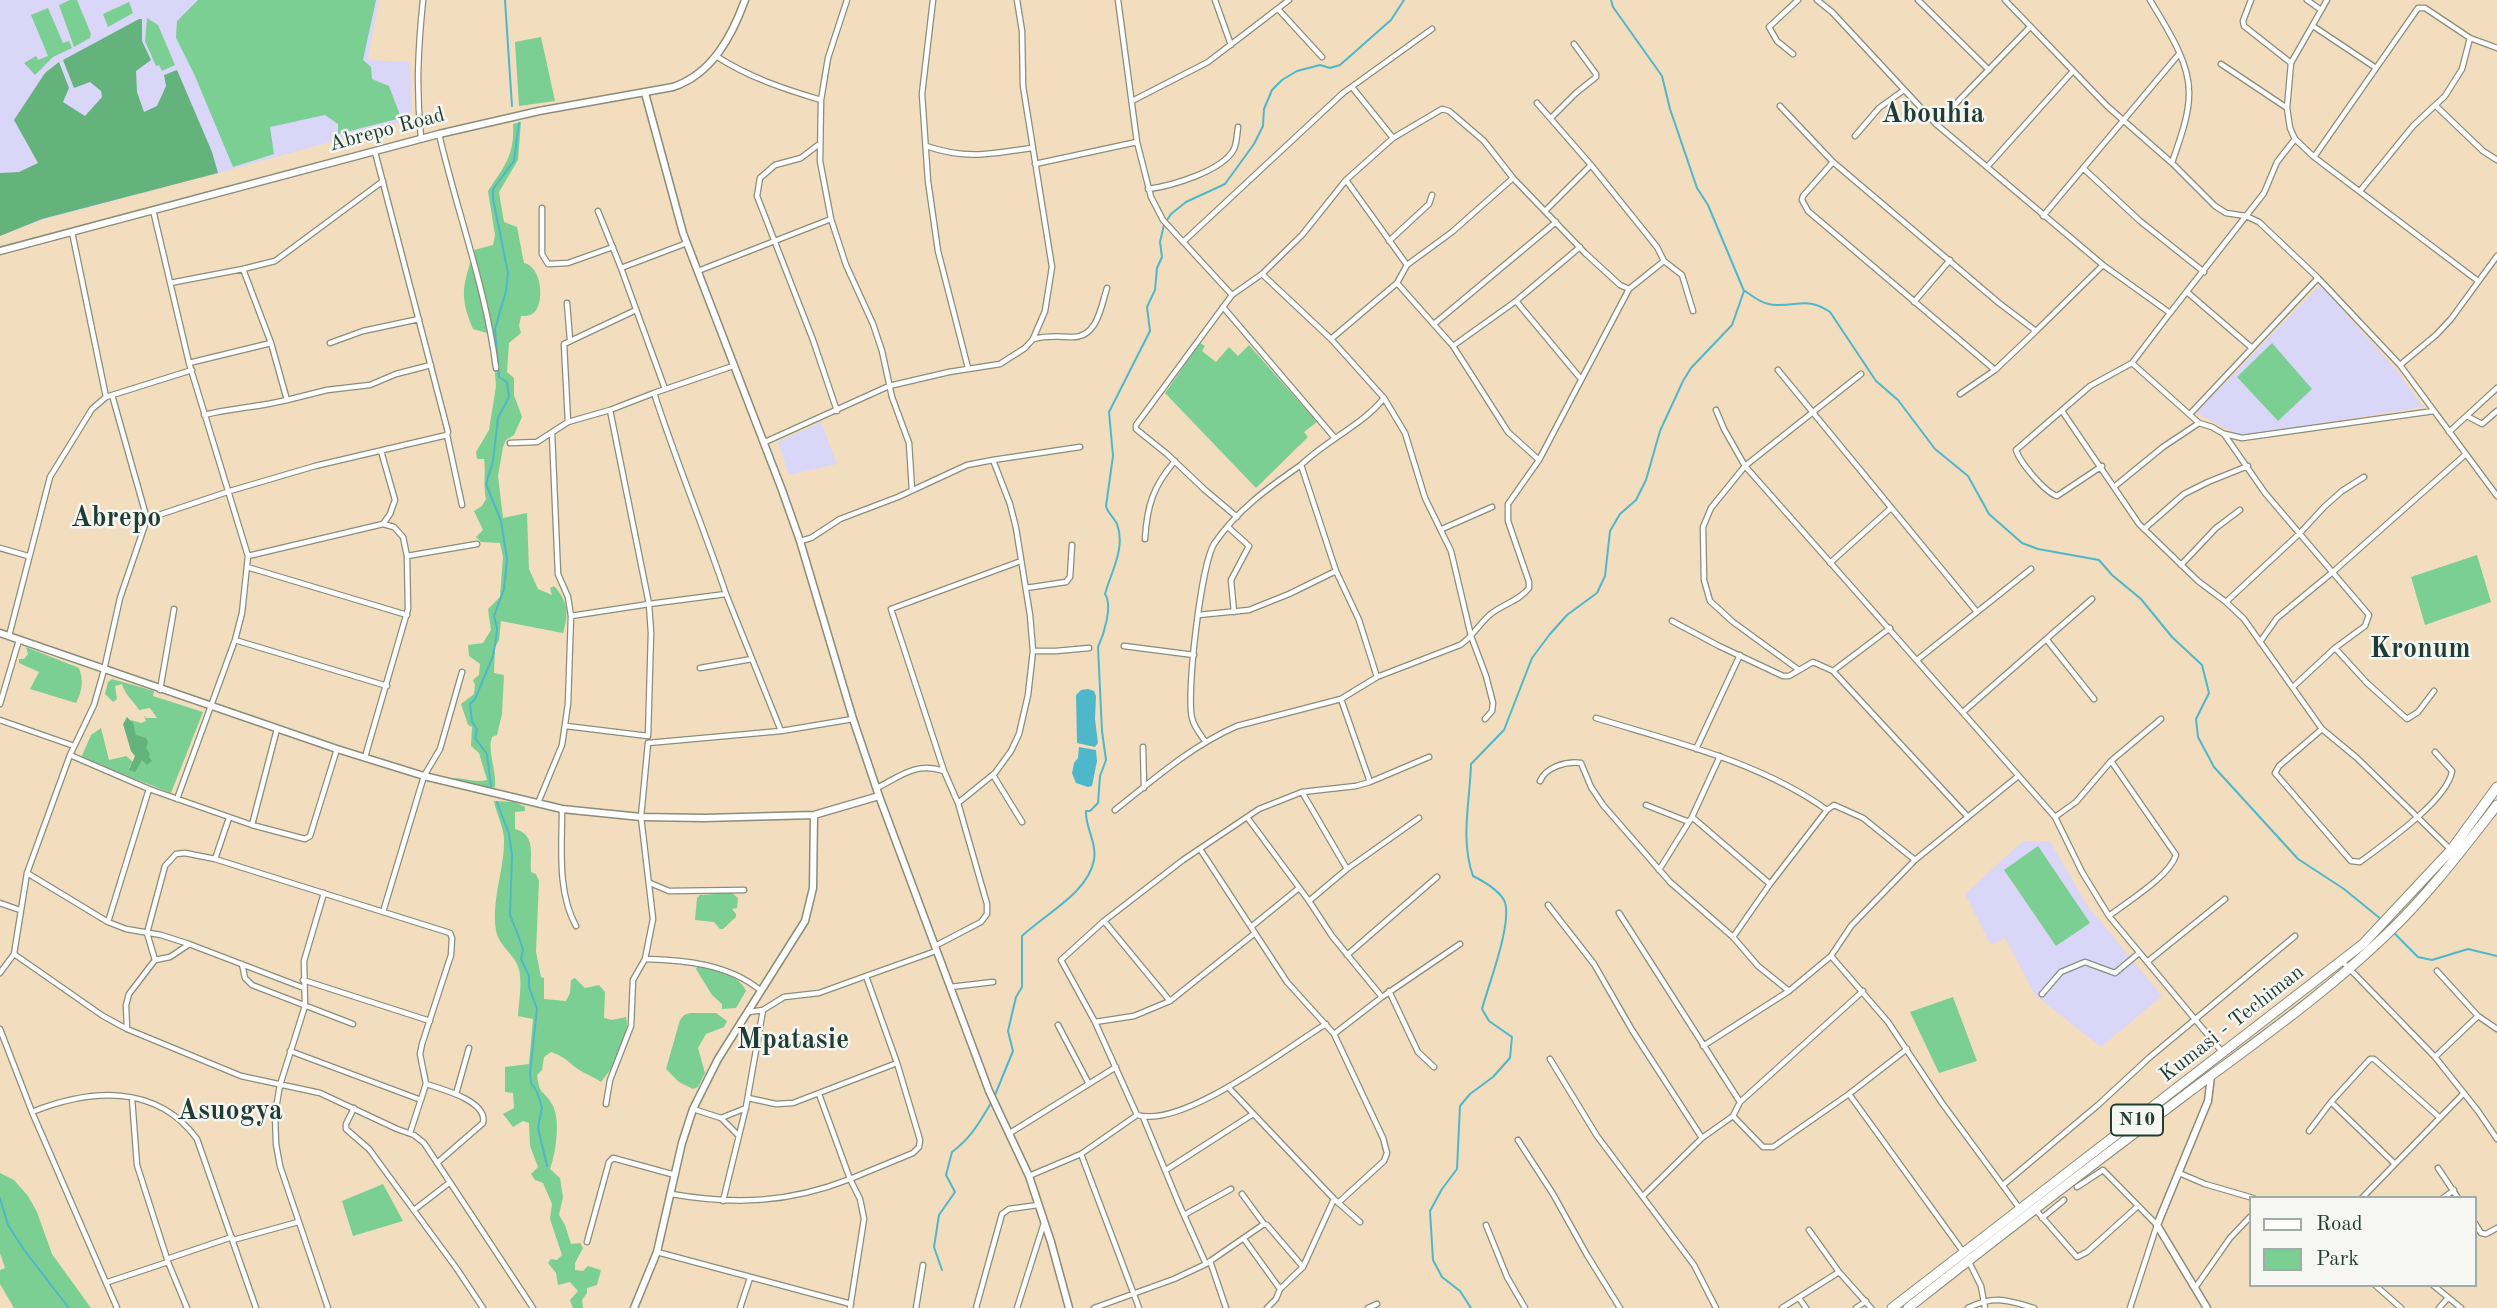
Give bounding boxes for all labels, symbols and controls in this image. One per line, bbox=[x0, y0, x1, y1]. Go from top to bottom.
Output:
district label: Abouhia bbox=[1881, 98, 1985, 132]
street label: Abrepo Road bbox=[326, 102, 448, 158]
district label: Abrepo bbox=[71, 502, 161, 536]
district label: Kronum bbox=[2369, 633, 2471, 667]
street label: Kumasi - Techiman bbox=[2155, 960, 2309, 1088]
district label: Mpatasie bbox=[737, 1024, 849, 1058]
district label: Asuogya bbox=[177, 1095, 283, 1129]
road number: N10 bbox=[2111, 1104, 2163, 1136]
legend bbox=[2248, 1196, 2476, 1287]
text: Road bbox=[2316, 1214, 2363, 1235]
text: Park bbox=[2316, 1249, 2359, 1270]

